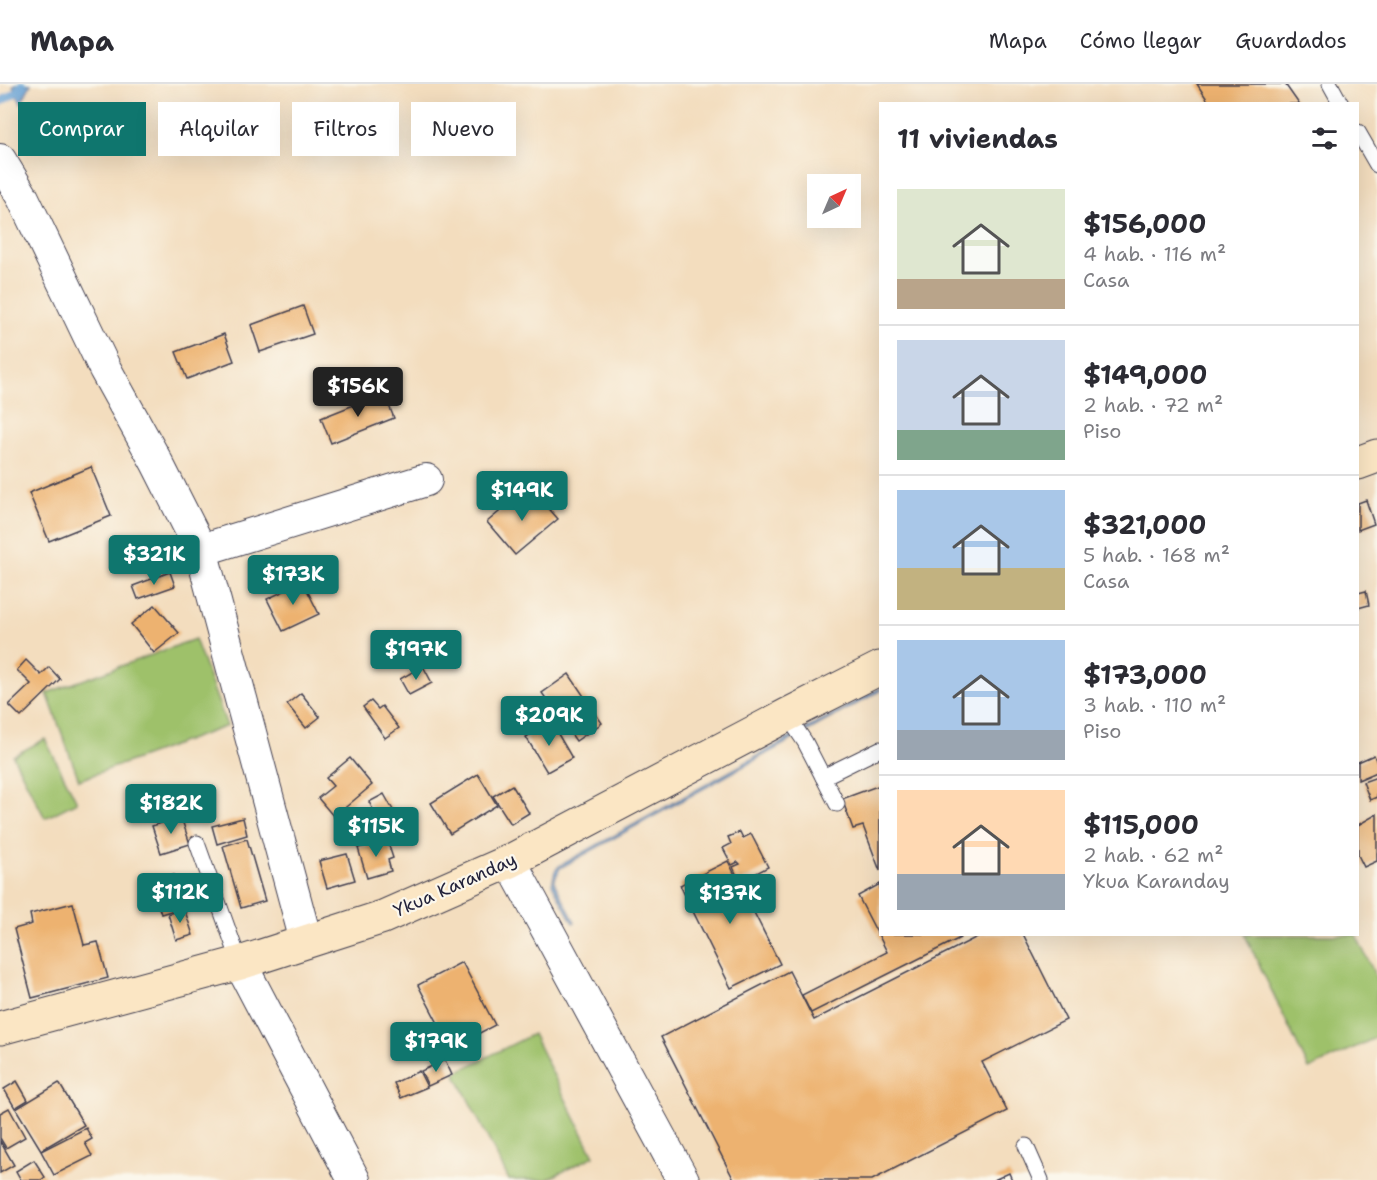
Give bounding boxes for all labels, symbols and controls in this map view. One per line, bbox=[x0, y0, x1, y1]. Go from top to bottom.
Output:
text: Mapa bbox=[30, 22, 114, 60]
text: Mapa bbox=[989, 27, 1047, 55]
text: Cómo llegar bbox=[1080, 27, 1202, 55]
text: Guardados bbox=[1235, 27, 1347, 55]
chip: Comprar bbox=[18, 102, 146, 156]
chip: Alquilar bbox=[158, 102, 280, 156]
chip: Filtros bbox=[292, 102, 399, 156]
chip: Nuevo bbox=[411, 102, 516, 156]
text: 11 viviendas bbox=[897, 121, 1058, 156]
icon: filters bbox=[1308, 122, 1341, 155]
north arrow bbox=[807, 174, 861, 228]
map controls bbox=[807, 174, 861, 228]
text: $156,000 bbox=[1083, 206, 1206, 241]
icon: home bbox=[945, 213, 1017, 285]
text: 4 hab. · 116 m² bbox=[1083, 241, 1226, 267]
text: Casa bbox=[1083, 267, 1129, 293]
text: $149,000 bbox=[1083, 357, 1207, 392]
icon: home bbox=[945, 364, 1017, 436]
pin: $156K bbox=[316, 367, 400, 418]
text: $156K bbox=[327, 373, 389, 399]
text: 2 hab. · 72 m² bbox=[1083, 392, 1223, 418]
text: Piso bbox=[1083, 418, 1121, 444]
pin: $149K bbox=[480, 471, 564, 522]
text: $149K bbox=[491, 477, 553, 503]
text: $321,000 bbox=[1083, 507, 1207, 542]
icon: home bbox=[945, 514, 1017, 586]
pin: $321K bbox=[112, 535, 196, 586]
text: $321K bbox=[123, 541, 185, 567]
text: 5 hab. · 168 m² bbox=[1083, 542, 1230, 568]
pin: $173K bbox=[251, 555, 335, 606]
text: $173K bbox=[262, 561, 324, 587]
text: Casa bbox=[1083, 568, 1129, 594]
pin: $197K bbox=[374, 630, 458, 681]
text: $197K bbox=[384, 636, 448, 662]
text: $173,000 bbox=[1083, 657, 1207, 692]
icon: home bbox=[945, 664, 1017, 736]
text: 3 hab. · 110 m² bbox=[1083, 692, 1226, 718]
pin: $209K bbox=[507, 696, 591, 747]
text: $209K bbox=[515, 702, 583, 728]
text: Piso bbox=[1083, 718, 1121, 744]
pin: $182K bbox=[129, 784, 213, 835]
text: $182K bbox=[139, 790, 203, 816]
pin: $115K bbox=[334, 807, 418, 858]
text: $115,000 bbox=[1083, 807, 1199, 842]
text: $115K bbox=[348, 813, 404, 839]
icon: home bbox=[945, 814, 1017, 886]
text: 2 hab. · 62 m² bbox=[1083, 842, 1224, 868]
street label: Ykua Karanday bbox=[390, 847, 520, 923]
text: Ykua Karanday bbox=[1083, 868, 1230, 894]
pin: $112K bbox=[138, 873, 222, 924]
pin: $137K bbox=[688, 874, 772, 925]
text: $112K bbox=[151, 879, 209, 905]
text: $137K bbox=[699, 880, 761, 906]
pin: $179K bbox=[394, 1022, 478, 1073]
text: $179K bbox=[404, 1028, 468, 1054]

